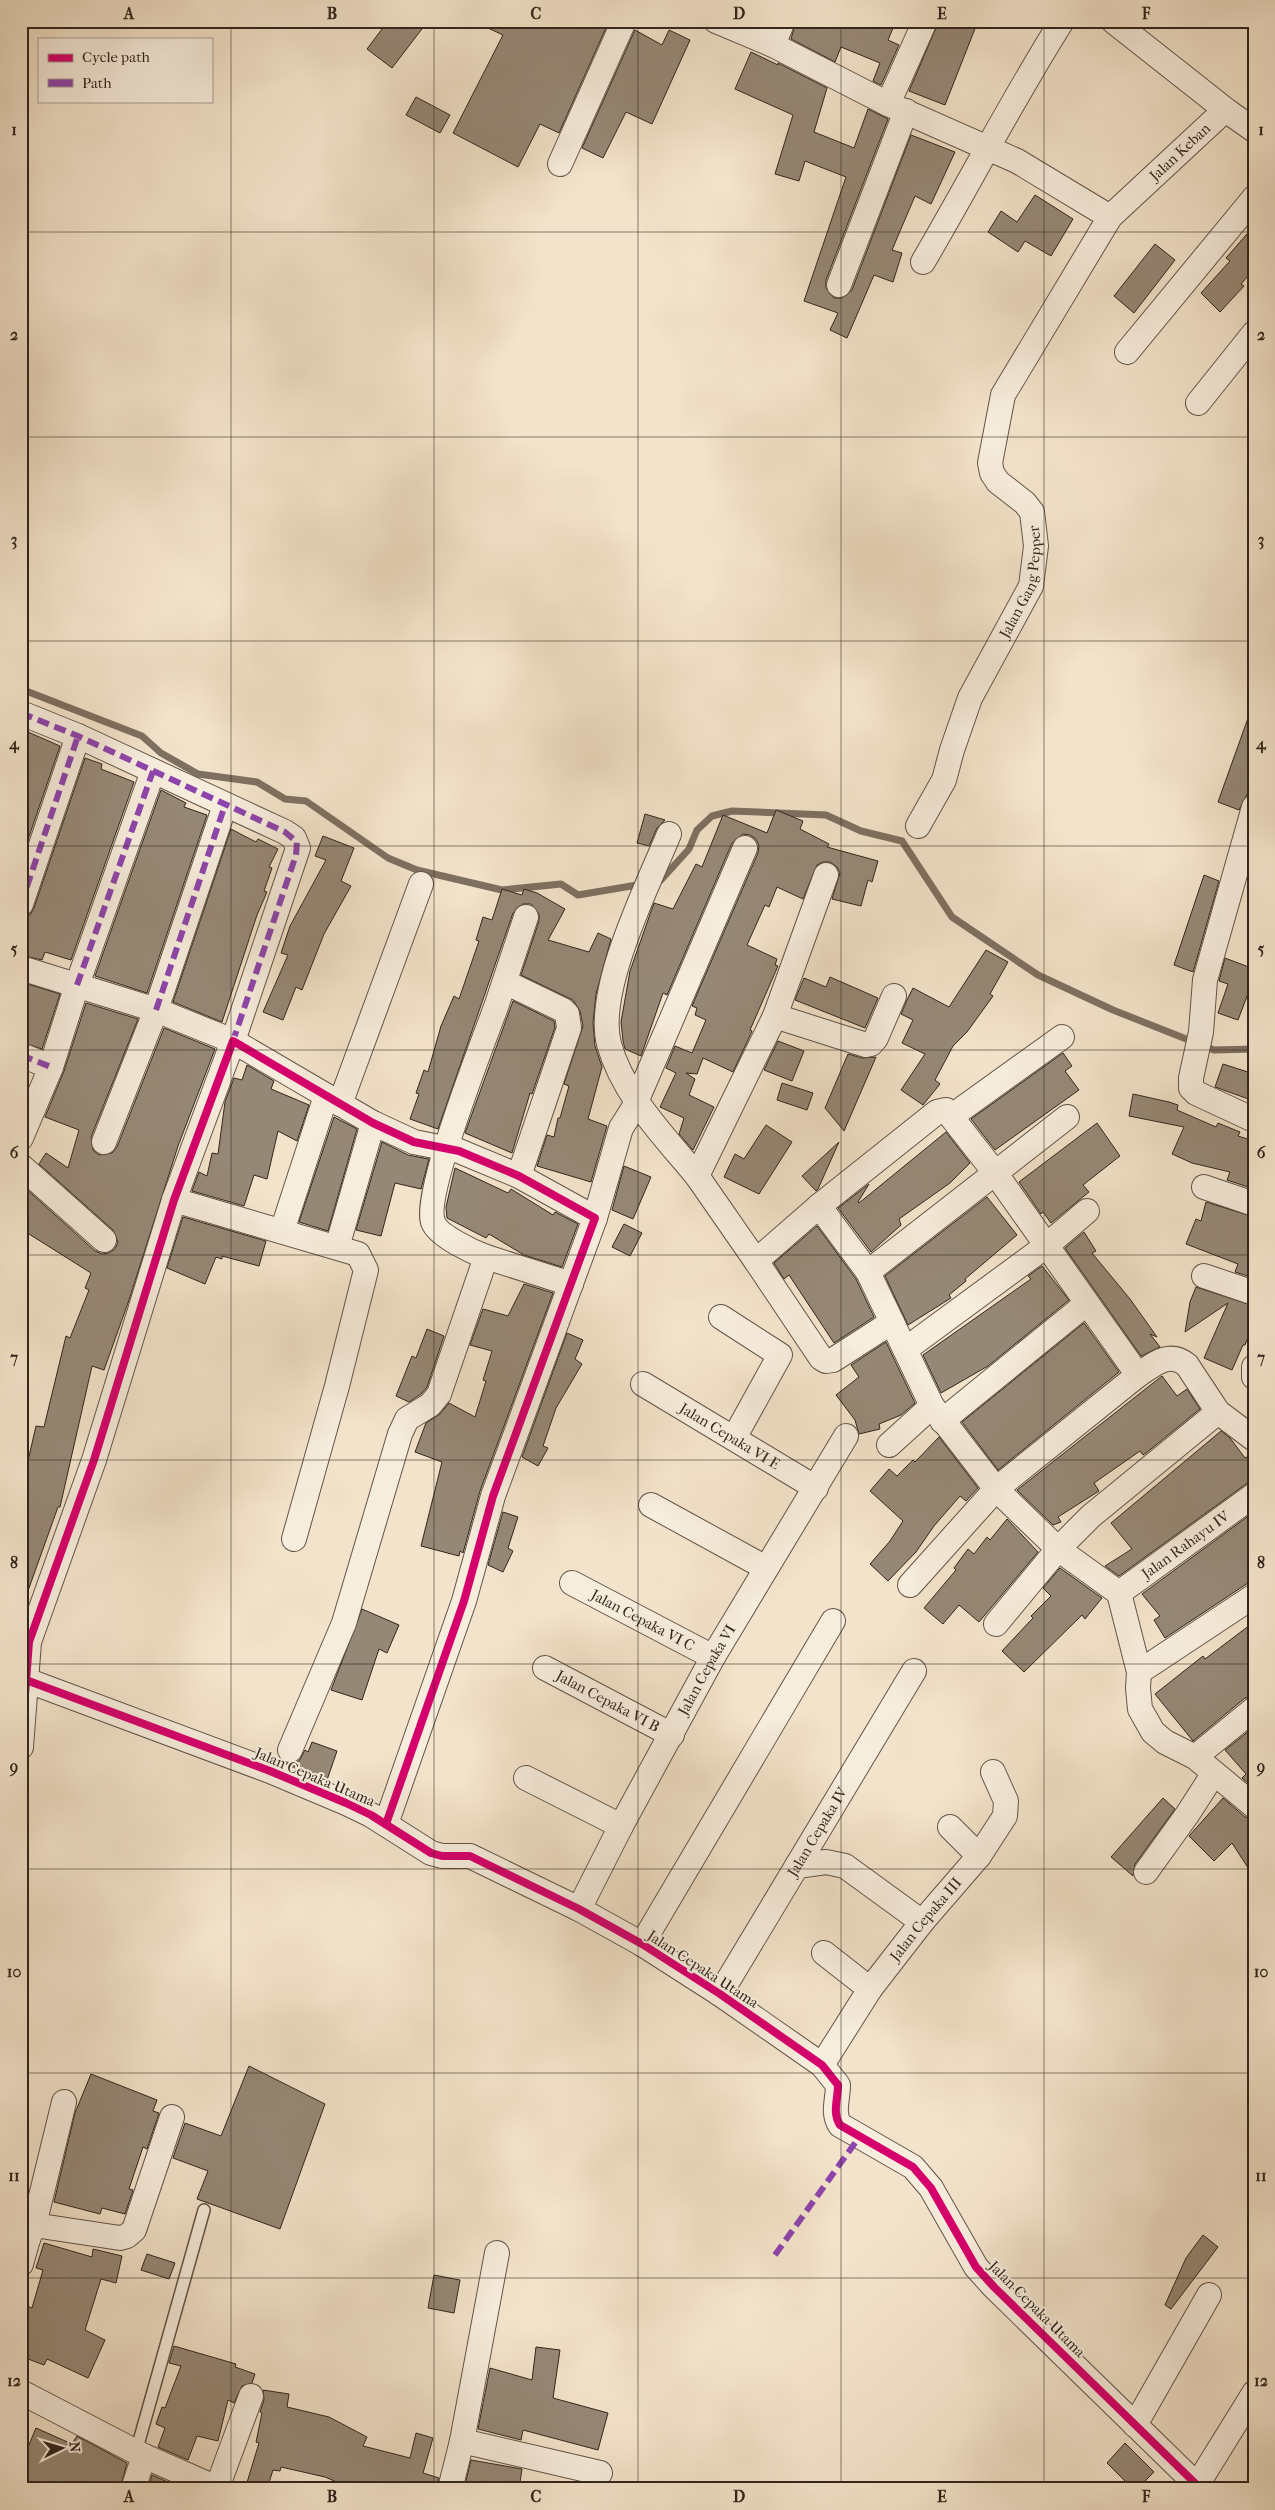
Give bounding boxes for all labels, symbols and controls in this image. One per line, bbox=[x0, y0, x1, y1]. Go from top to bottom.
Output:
text: A bbox=[123, 4, 135, 23]
text: B bbox=[327, 4, 337, 23]
text: C bbox=[531, 4, 542, 23]
text: D bbox=[733, 4, 745, 23]
text: E bbox=[937, 4, 947, 23]
text: F bbox=[1141, 4, 1151, 23]
legend bbox=[38, 38, 212, 102]
text: Cycle path bbox=[82, 48, 150, 66]
text: Path bbox=[82, 74, 112, 92]
street label: Jalan Keban bbox=[1145, 119, 1214, 185]
text: 1 bbox=[11, 120, 17, 139]
text: 1 bbox=[1258, 120, 1264, 139]
text: 2 bbox=[10, 325, 18, 344]
text: 2 bbox=[1257, 325, 1265, 344]
street label: Jalan Gang Pepper bbox=[995, 524, 1045, 642]
text: 3 bbox=[11, 530, 17, 550]
text: 3 bbox=[1258, 530, 1264, 550]
text: 4 bbox=[8, 734, 20, 754]
text: 4 bbox=[1255, 734, 1267, 754]
text: 5 bbox=[11, 939, 18, 958]
text: 5 bbox=[1258, 939, 1265, 958]
text: 6 bbox=[10, 1143, 19, 1162]
text: 6 bbox=[1257, 1143, 1266, 1162]
text: 7 bbox=[9, 1348, 18, 1367]
text: 7 bbox=[1256, 1348, 1265, 1367]
street label: Jalan Cepaka VI E bbox=[675, 1398, 783, 1473]
street label: Jalan Rahayu IV bbox=[1137, 1506, 1234, 1583]
text: 8 bbox=[10, 1553, 18, 1572]
text: 8 bbox=[1257, 1553, 1265, 1572]
street label: Jalan Cepaka VI C bbox=[587, 1585, 698, 1655]
street label: Jalan Cepaka VI bbox=[673, 1621, 739, 1719]
street label: Jalan Cepaka VI B bbox=[552, 1666, 663, 1736]
street label: Jalan Cepaka Utama bbox=[251, 1743, 379, 1811]
text: 9 bbox=[9, 1757, 18, 1777]
text: 9 bbox=[1256, 1757, 1265, 1777]
street label: Jalan Cepaka IV bbox=[783, 1783, 852, 1881]
street label: Jalan Cepaka III bbox=[885, 1874, 965, 1966]
street label: Jalan Cepaka Utama bbox=[643, 1926, 763, 2012]
text: 10 bbox=[7, 1962, 21, 1981]
text: 10 bbox=[1254, 1962, 1268, 1981]
text: 11 bbox=[8, 2166, 20, 2185]
text: 11 bbox=[1255, 2166, 1267, 2185]
street label: Jalan Cepaka Utama bbox=[984, 2256, 1090, 2362]
text: 12 bbox=[7, 2371, 21, 2390]
text: 12 bbox=[1254, 2371, 1268, 2390]
north arrow bbox=[38, 2422, 88, 2472]
text: N bbox=[66, 2441, 83, 2453]
text: A bbox=[123, 2487, 135, 2506]
text: B bbox=[327, 2487, 337, 2506]
text: C bbox=[531, 2487, 542, 2506]
text: D bbox=[733, 2487, 745, 2506]
text: E bbox=[937, 2487, 947, 2506]
text: F bbox=[1141, 2487, 1151, 2506]

